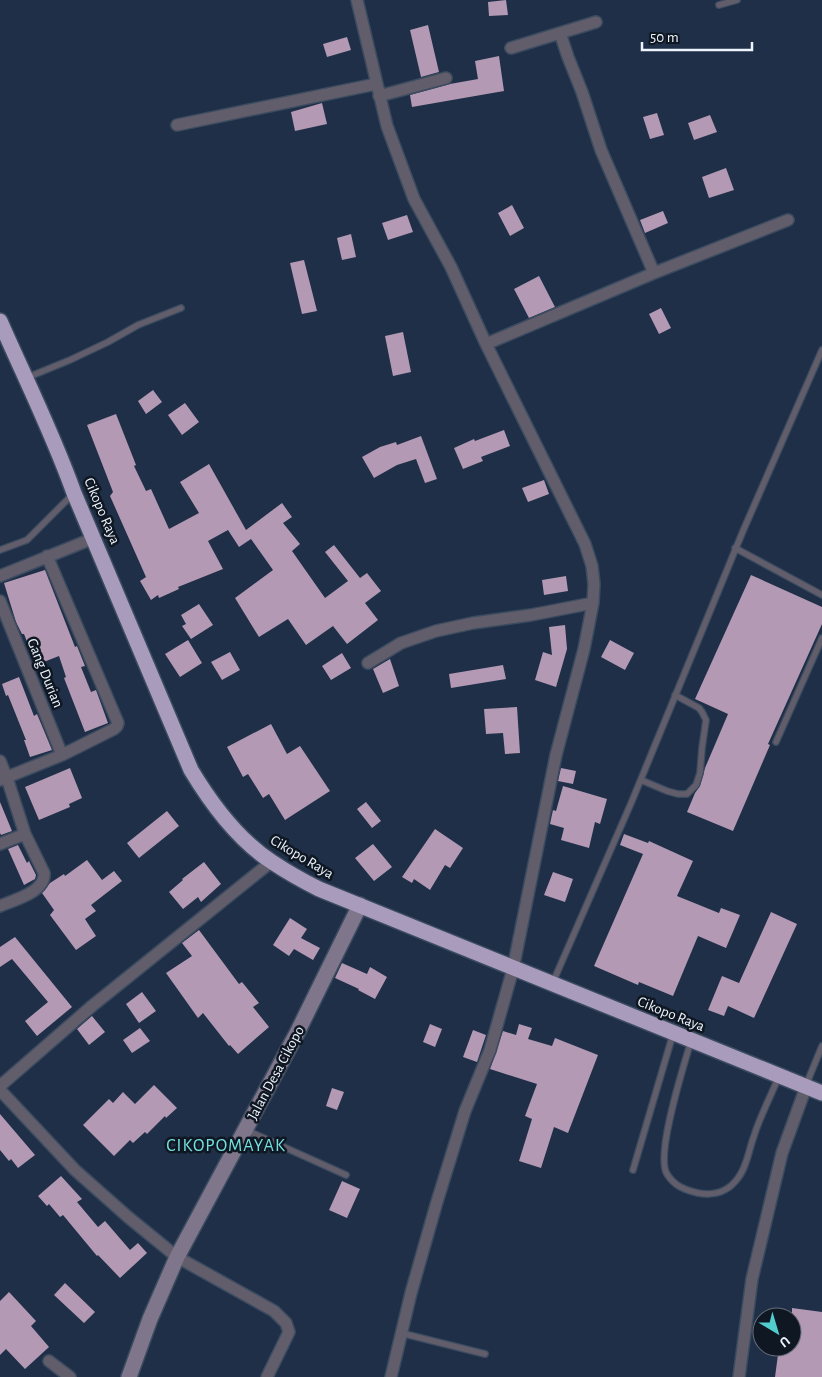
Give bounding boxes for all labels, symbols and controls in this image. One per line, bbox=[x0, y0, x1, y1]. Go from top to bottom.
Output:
scale bar bbox=[642, 20, 752, 52]
text: 50 m bbox=[650, 30, 679, 45]
street label: Cikopo Raya bbox=[81, 476, 123, 547]
street label: Gang Durian bbox=[24, 636, 66, 710]
street label: Cikopo Raya bbox=[268, 832, 336, 882]
street label: Cikopo Raya bbox=[635, 994, 707, 1034]
street label: Jalan Desa Cikopo bbox=[245, 1024, 307, 1122]
district label: CIKOPOMAYAK bbox=[166, 1137, 286, 1155]
north arrow bbox=[752, 1307, 802, 1357]
text: U bbox=[777, 1333, 792, 1350]

